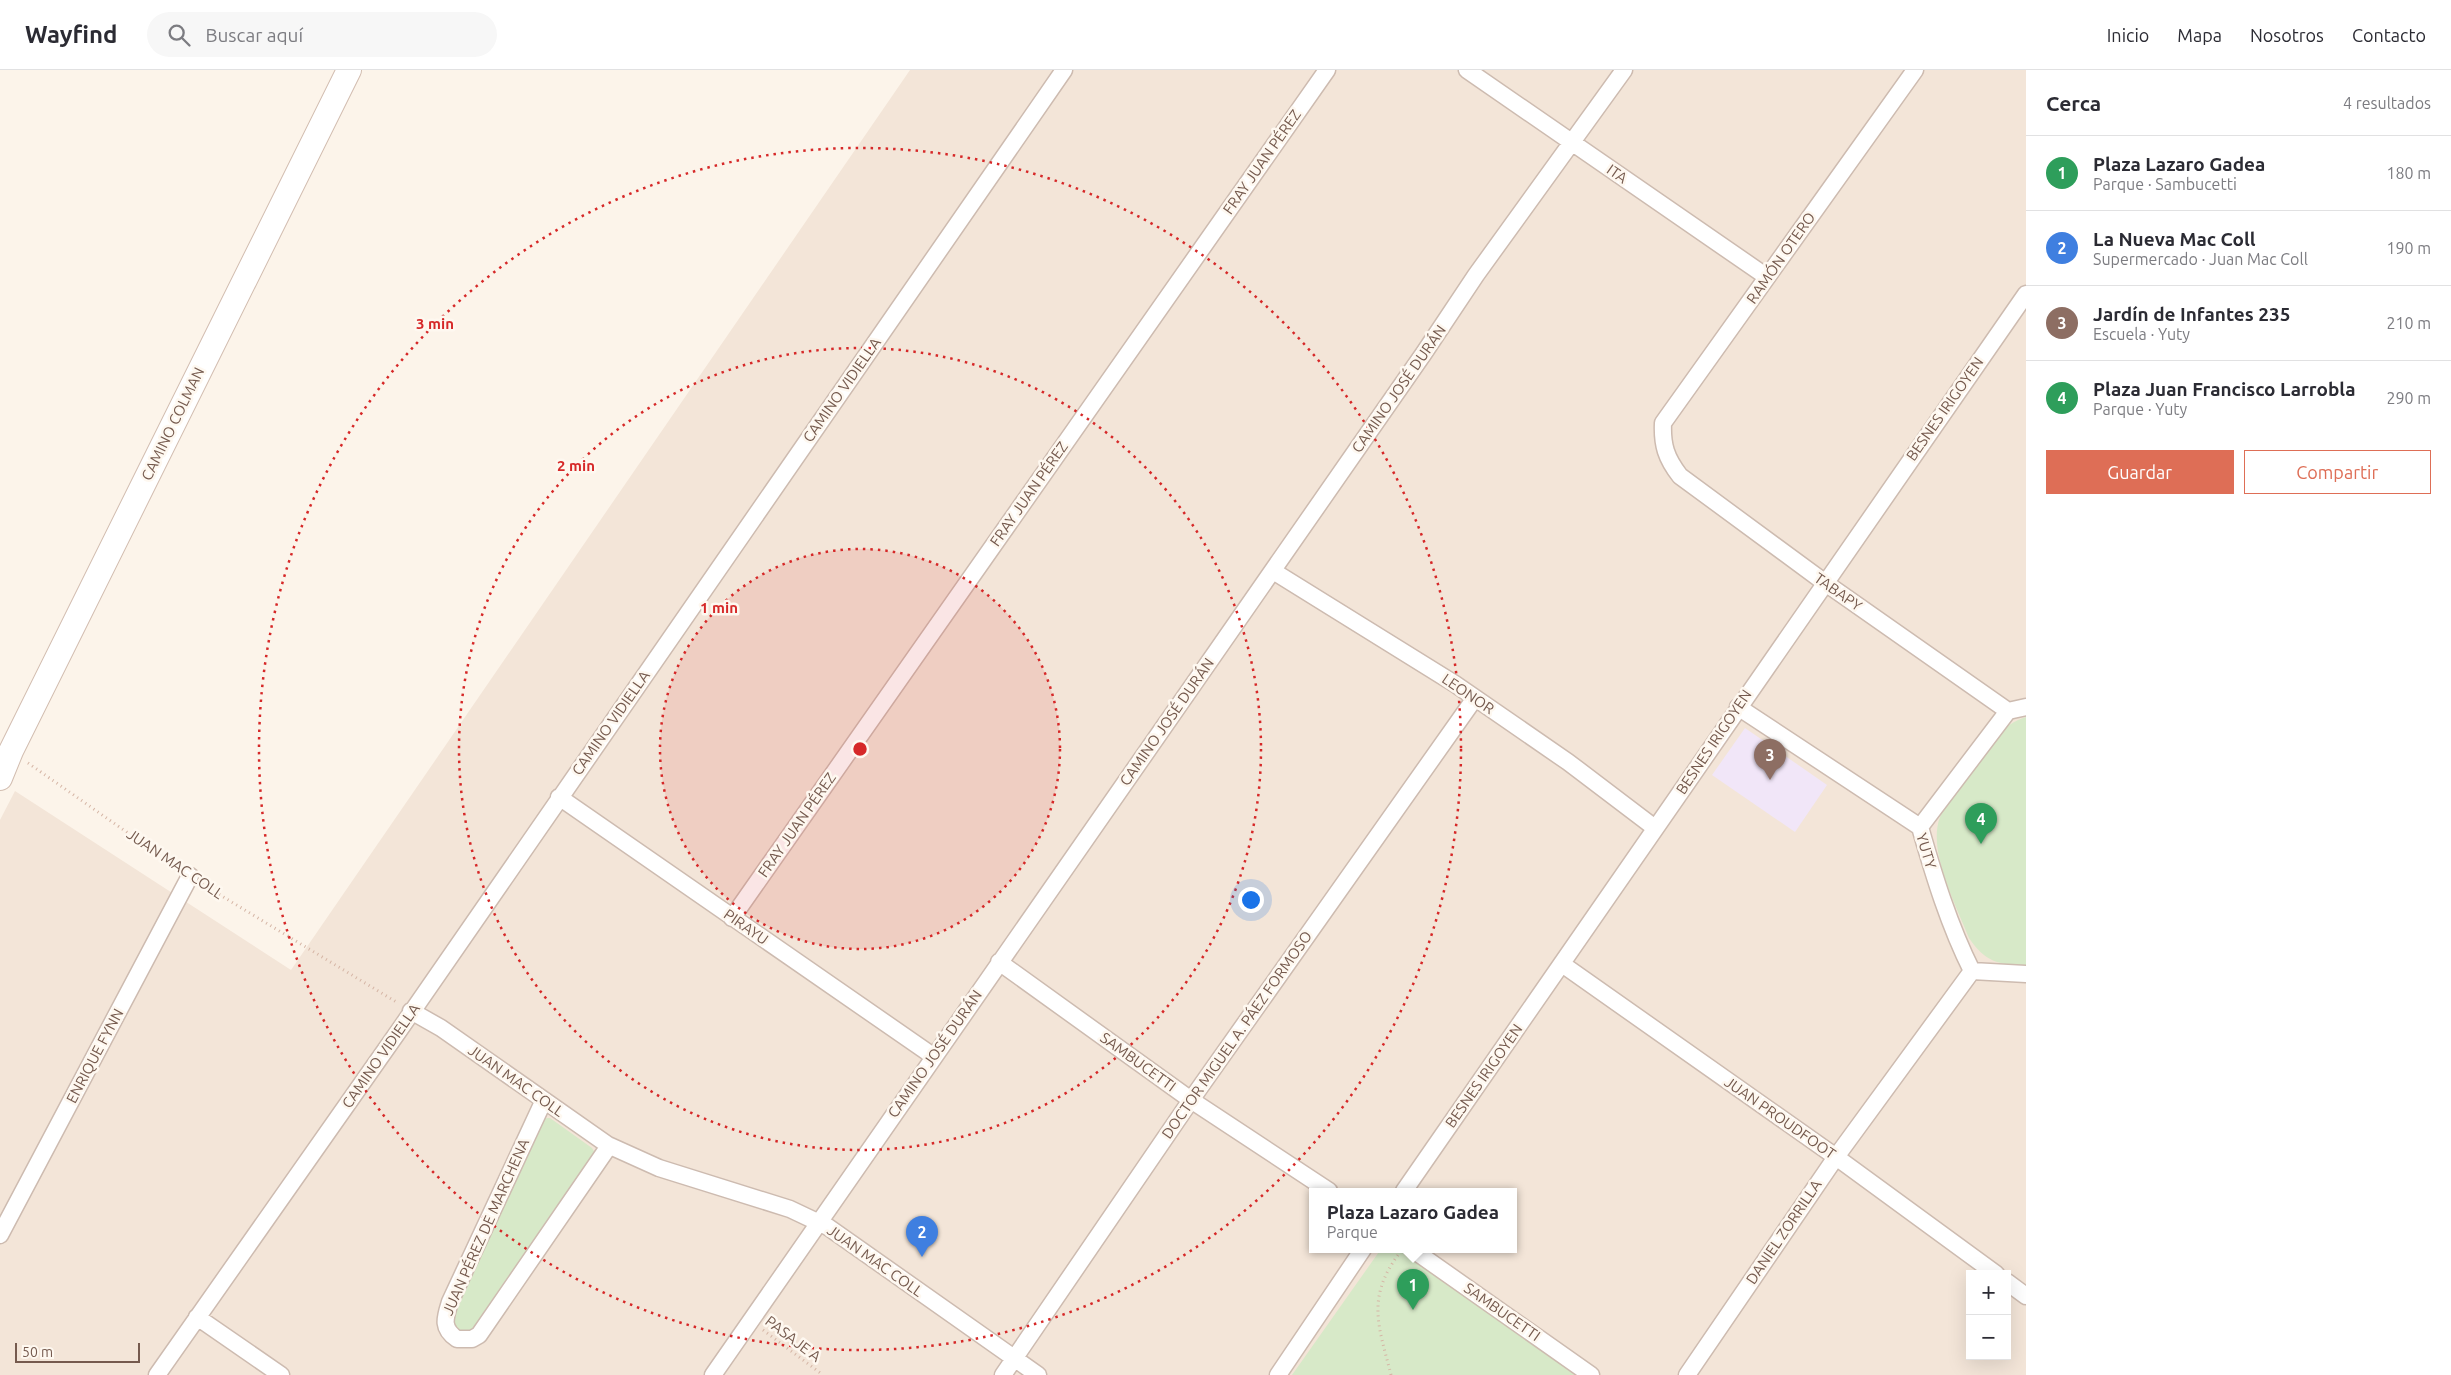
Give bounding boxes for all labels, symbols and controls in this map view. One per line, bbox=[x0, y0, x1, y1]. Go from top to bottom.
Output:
search box bbox=[147, 12, 497, 57]
text: Wayfind bbox=[25, 21, 117, 48]
icon: search bbox=[165, 21, 193, 49]
text: Buscar aquí bbox=[205, 24, 303, 46]
text: Inicio bbox=[2107, 25, 2149, 45]
text: Mapa bbox=[2177, 25, 2222, 45]
text: Nosotros bbox=[2250, 25, 2324, 45]
text: Contacto bbox=[2352, 25, 2426, 45]
text: Cerca bbox=[2046, 91, 2101, 115]
text: 4 resultados bbox=[2343, 94, 2431, 112]
street label: FRAY JUAN PÉREZ bbox=[1219, 106, 1304, 217]
text: Plaza Lazaro Gadea bbox=[2093, 153, 2265, 175]
street label: ITA bbox=[1604, 161, 1631, 187]
text: 1 bbox=[2057, 164, 2067, 182]
text: 180 m bbox=[2386, 164, 2431, 182]
text: Parque · Sambucetti bbox=[2093, 175, 2237, 193]
street label: RAMÓN OTERO bbox=[1743, 209, 1818, 307]
text: La Nueva Mac Coll bbox=[2093, 228, 2256, 250]
text: 2 bbox=[2057, 239, 2067, 257]
text: 190 m bbox=[2386, 239, 2431, 257]
text: Supermercado · Juan Mac Coll bbox=[2093, 250, 2308, 268]
text: Jardín de Infantes 235 bbox=[2093, 303, 2290, 325]
text: 3 bbox=[2057, 314, 2067, 332]
text: 210 m bbox=[2386, 314, 2431, 332]
text: 3 min bbox=[416, 315, 454, 332]
street label: CAMINO JOSÉ DURÁN bbox=[1348, 322, 1449, 456]
text: Escuela · Yuty bbox=[2093, 325, 2190, 343]
street label: CAMINO VIDIELLA bbox=[799, 334, 884, 445]
street label: BESNES IRIGOYEN bbox=[1903, 354, 1987, 464]
street label: CAMINO COLMAN bbox=[138, 364, 207, 483]
text: Plaza Juan Francisco Larrobla bbox=[2093, 378, 2356, 400]
text: 4 bbox=[2057, 389, 2067, 407]
text: 290 m bbox=[2386, 389, 2431, 407]
text: Parque · Yuty bbox=[2093, 400, 2187, 418]
street label: FRAY JUAN PÉREZ bbox=[986, 438, 1071, 549]
button: Guardar bbox=[2046, 450, 2234, 494]
button: Compartir bbox=[2244, 450, 2431, 494]
text: 2 min bbox=[557, 457, 595, 474]
street label: TABAPY bbox=[1811, 569, 1866, 614]
text: 1 min bbox=[700, 599, 738, 616]
street label: CAMINO JOSÉ DURÁN bbox=[1116, 655, 1217, 789]
street label: CAMINO VIDIELLA bbox=[568, 667, 653, 778]
street label: LEONOR bbox=[1439, 670, 1498, 717]
street label: BESNES IRIGOYEN bbox=[1672, 686, 1755, 797]
pin: 3 bbox=[1754, 739, 1786, 780]
centre of rings bbox=[851, 740, 869, 758]
street label: FRAY JUAN PÉREZ bbox=[754, 769, 839, 880]
pin: 4 bbox=[1965, 803, 1997, 844]
street label: JUAN MAC COLL bbox=[124, 825, 227, 902]
street label: YUTY bbox=[1913, 831, 1940, 871]
your location bbox=[1238, 887, 1264, 913]
street label: PIRAYU bbox=[721, 905, 772, 948]
street label: DOCTOR MIGUEL A. PÁEZ FORMOSO bbox=[1158, 928, 1315, 1142]
street label: CAMINO JOSÉ DURÁN bbox=[884, 987, 985, 1121]
street label: CAMINO VIDIELLA bbox=[338, 1000, 423, 1111]
street label: ENRIQUE FYNN bbox=[63, 1006, 127, 1106]
street label: BESNES IRIGOYEN bbox=[1442, 1021, 1526, 1131]
street label: SAMBUCETTI bbox=[1097, 1029, 1179, 1095]
street label: JUAN MAC COLL bbox=[465, 1041, 568, 1120]
street label: JUAN PROUDFOOT bbox=[1722, 1073, 1840, 1163]
street label: JUAN PÉREZ DE MARCHENA bbox=[439, 1136, 532, 1318]
street label: DANIEL ZORRILLA bbox=[1742, 1176, 1825, 1287]
popup bbox=[1309, 1188, 1517, 1253]
text: Plaza Lazaro Gadea bbox=[1327, 1201, 1499, 1223]
pin: 2 bbox=[906, 1216, 938, 1257]
street label: JUAN MAC COLL bbox=[824, 1221, 927, 1300]
text: Parque bbox=[1327, 1223, 1378, 1241]
pin: 1 bbox=[1397, 1269, 1429, 1310]
map controls bbox=[1966, 1270, 2011, 1360]
button: + bbox=[1966, 1270, 2011, 1315]
street label: SAMBUCETTI bbox=[1461, 1279, 1544, 1344]
street label: PASAJE A bbox=[762, 1312, 825, 1365]
button: − bbox=[1966, 1315, 2011, 1360]
scale bar bbox=[15, 1340, 140, 1363]
text: 50 m bbox=[22, 1344, 53, 1360]

